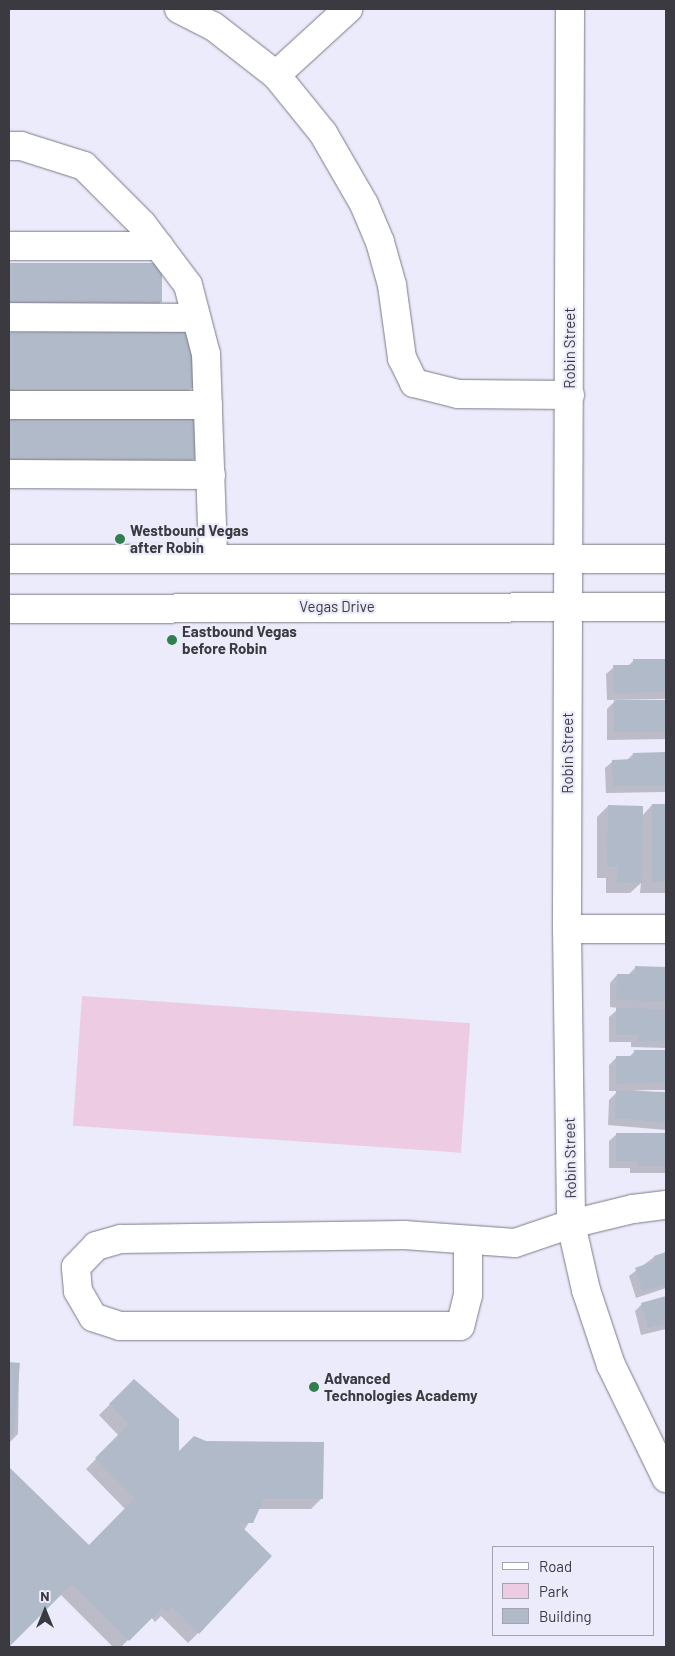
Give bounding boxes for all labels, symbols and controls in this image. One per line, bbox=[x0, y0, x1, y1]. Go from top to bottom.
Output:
street label: Robin Street bbox=[561, 307, 579, 389]
place label: Westbound Vegas after Robin bbox=[130, 521, 249, 556]
marker: Westbound Vegas after Robin bbox=[114, 533, 126, 545]
street label: Vegas Drive bbox=[299, 598, 375, 616]
place label: Eastbound Vegas before Robin bbox=[182, 622, 297, 657]
marker: Eastbound Vegas before Robin bbox=[166, 634, 178, 646]
street label: Robin Street bbox=[559, 712, 577, 794]
street label: Robin Street bbox=[560, 1117, 580, 1199]
place label: Advanced Technologies Academy bbox=[324, 1369, 477, 1404]
marker: Advanced Technologies Academy bbox=[308, 1381, 320, 1393]
legend bbox=[492, 1546, 655, 1636]
text: Road bbox=[539, 1557, 572, 1575]
text: Park bbox=[539, 1582, 568, 1600]
north arrow bbox=[20, 1586, 70, 1636]
text: N bbox=[40, 1587, 50, 1604]
text: Building bbox=[539, 1607, 592, 1625]

